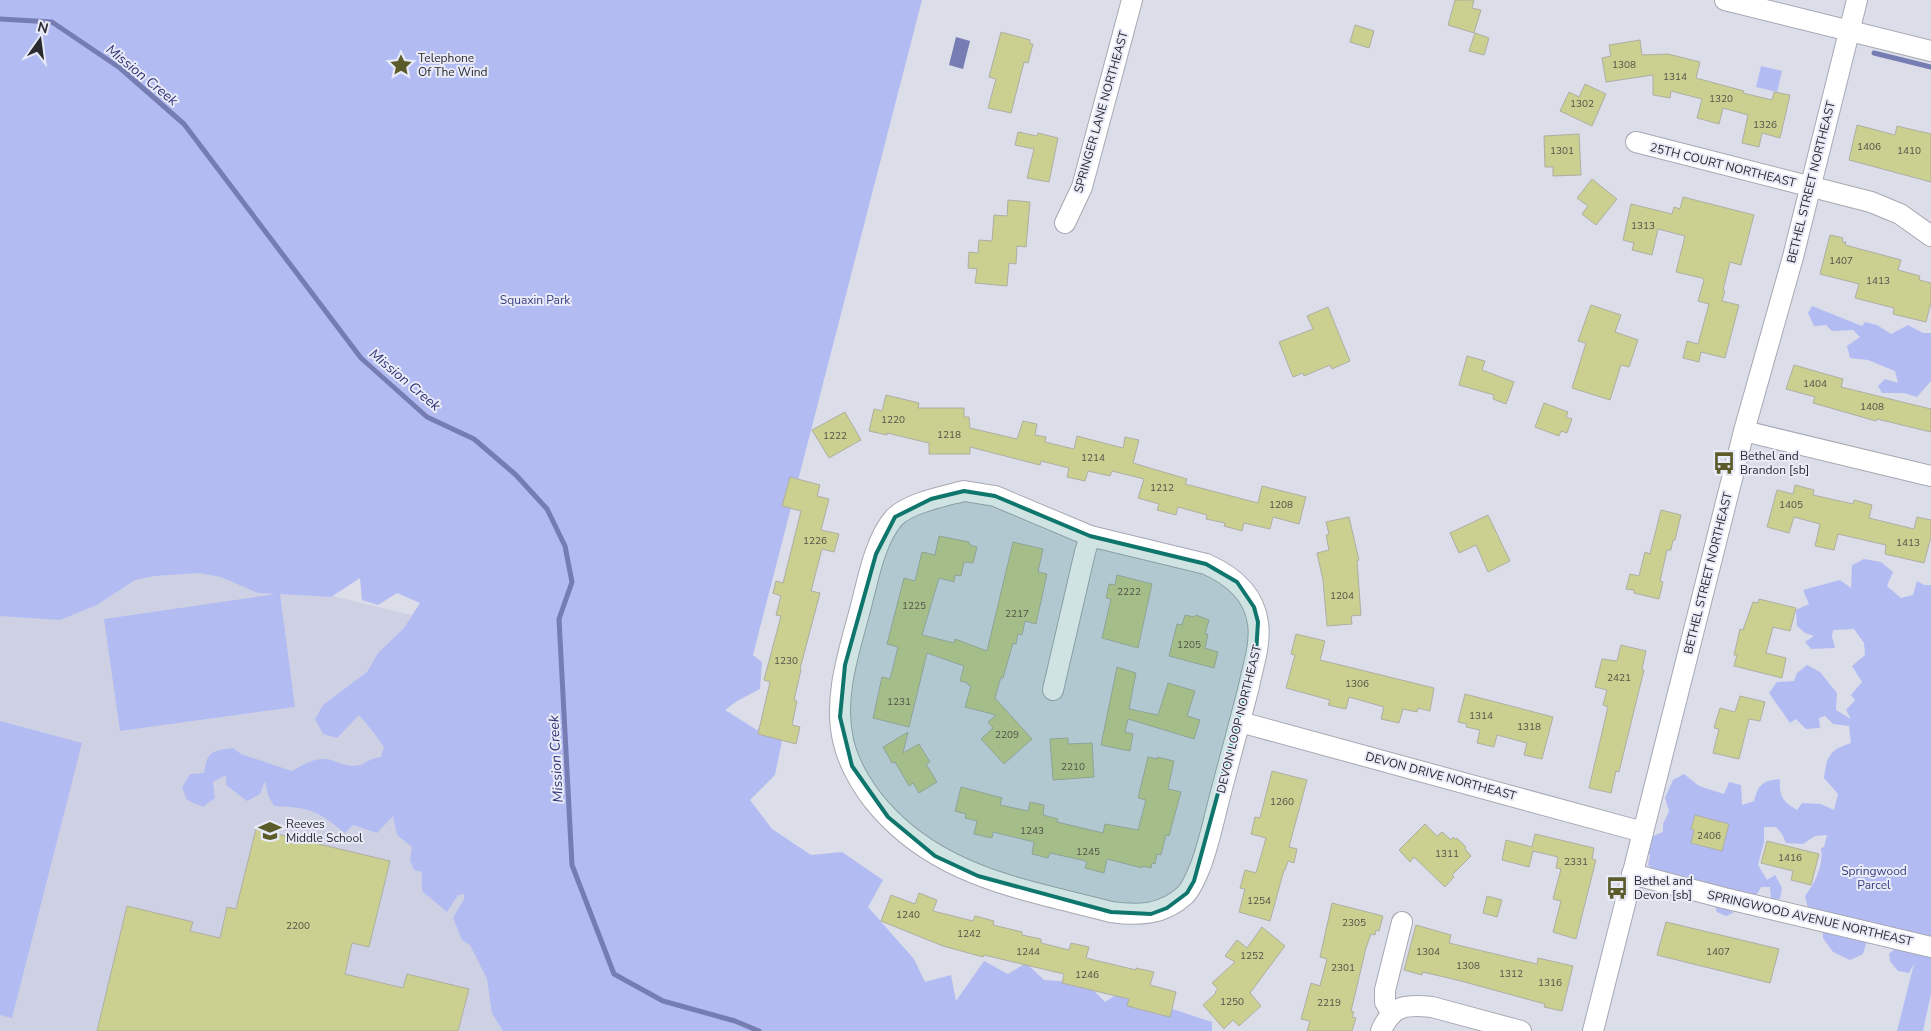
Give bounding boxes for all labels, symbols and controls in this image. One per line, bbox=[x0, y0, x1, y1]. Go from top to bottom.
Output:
north arrow bbox=[15, 15, 65, 65]
text: N bbox=[36, 17, 50, 38]
street label: SPRINGER LANE NORTHEAST bbox=[1070, 28, 1132, 195]
water label: Mission Creek bbox=[102, 40, 183, 111]
place label: Telephone Of The Wind bbox=[418, 50, 488, 80]
place icon: Telephone Of The Wind bbox=[388, 52, 414, 78]
house number: 1308 bbox=[1612, 58, 1636, 72]
house number: 1314 bbox=[1663, 70, 1687, 84]
house number: 1320 bbox=[1709, 92, 1733, 106]
house number: 1302 bbox=[1570, 97, 1594, 111]
street label: BETHEL STREET NORTHEAST bbox=[1783, 98, 1839, 265]
house number: 1326 bbox=[1753, 118, 1777, 132]
street label: 25TH COURT NORTHEAST bbox=[1648, 139, 1798, 191]
house number: 1406 bbox=[1857, 140, 1881, 154]
house number: 1301 bbox=[1550, 144, 1574, 158]
house number: 1410 bbox=[1897, 144, 1921, 158]
house number: 1313 bbox=[1631, 219, 1655, 233]
house number: 1407 bbox=[1829, 254, 1853, 268]
house number: 1413 bbox=[1866, 274, 1890, 288]
park label: Squaxin Park bbox=[500, 292, 571, 308]
water label: Mission Creek bbox=[365, 345, 445, 416]
house number: 1404 bbox=[1803, 377, 1827, 391]
house number: 1408 bbox=[1860, 400, 1884, 414]
house number: 1220 bbox=[881, 413, 905, 427]
house number: 1218 bbox=[937, 428, 961, 442]
house number: 1222 bbox=[823, 429, 847, 443]
place label: Bethel and Brandon [sb] bbox=[1740, 448, 1809, 478]
bus stop icon: Bethel and Brandon [sb] bbox=[1711, 450, 1737, 476]
house number: 1214 bbox=[1081, 451, 1105, 465]
house number: 1212 bbox=[1150, 481, 1174, 495]
street label: BETHEL STREET NORTHEAST bbox=[1680, 489, 1736, 656]
house number: 1208 bbox=[1269, 498, 1293, 512]
house number: 1405 bbox=[1779, 498, 1803, 512]
house number: 1226 bbox=[803, 534, 827, 548]
house number: 1413 bbox=[1896, 536, 1920, 550]
house number: 2222 bbox=[1117, 585, 1141, 599]
house number: 1204 bbox=[1330, 589, 1354, 603]
house number: 1225 bbox=[902, 599, 926, 613]
house number: 2217 bbox=[1005, 607, 1029, 621]
house number: 1205 bbox=[1177, 638, 1201, 652]
street label: DEVON LOOP NORTHEAST bbox=[1213, 642, 1265, 795]
house number: 1230 bbox=[774, 654, 798, 668]
house number: 2421 bbox=[1607, 671, 1631, 685]
house number: 1306 bbox=[1345, 677, 1369, 691]
house number: 1231 bbox=[887, 695, 911, 709]
house number: 1314 bbox=[1469, 709, 1493, 723]
water label: Mission Creek bbox=[544, 714, 568, 803]
house number: 1318 bbox=[1517, 720, 1541, 734]
house number: 2209 bbox=[995, 728, 1019, 742]
street label: DEVON DRIVE NORTHEAST bbox=[1364, 748, 1519, 804]
house number: 2210 bbox=[1061, 760, 1085, 774]
house number: 1260 bbox=[1270, 795, 1294, 809]
place label: Reeves Middle School bbox=[286, 816, 363, 846]
school or university icon: Reeves Middle School bbox=[257, 818, 283, 844]
house number: 1243 bbox=[1020, 824, 1044, 838]
house number: 2406 bbox=[1697, 829, 1721, 843]
house number: 1245 bbox=[1076, 845, 1100, 859]
house number: 1311 bbox=[1435, 847, 1459, 861]
house number: 1416 bbox=[1778, 851, 1802, 865]
house number: 2331 bbox=[1564, 855, 1588, 869]
park label: Springwood Parcel bbox=[1841, 863, 1907, 893]
place label: Bethel and Devon [sb] bbox=[1634, 873, 1693, 903]
bus stop icon: Bethel and Devon [sb] bbox=[1604, 875, 1630, 901]
street label: SPRINGWOOD AVENUE NORTHEAST bbox=[1706, 887, 1915, 950]
house number: 1254 bbox=[1247, 894, 1271, 908]
house number: 1240 bbox=[896, 908, 920, 922]
house number: 2305 bbox=[1342, 916, 1366, 930]
house number: 2200 bbox=[286, 919, 310, 933]
house number: 1242 bbox=[957, 927, 981, 941]
house number: 1244 bbox=[1016, 945, 1040, 959]
house number: 1304 bbox=[1416, 945, 1440, 959]
house number: 1407 bbox=[1706, 945, 1730, 959]
house number: 1252 bbox=[1240, 949, 1264, 963]
house number: 1308 bbox=[1456, 959, 1480, 973]
house number: 2301 bbox=[1331, 961, 1355, 975]
house number: 1312 bbox=[1499, 967, 1523, 981]
house number: 1246 bbox=[1075, 968, 1099, 982]
house number: 1316 bbox=[1538, 976, 1562, 990]
house number: 1250 bbox=[1220, 995, 1244, 1009]
house number: 2219 bbox=[1317, 996, 1341, 1010]

